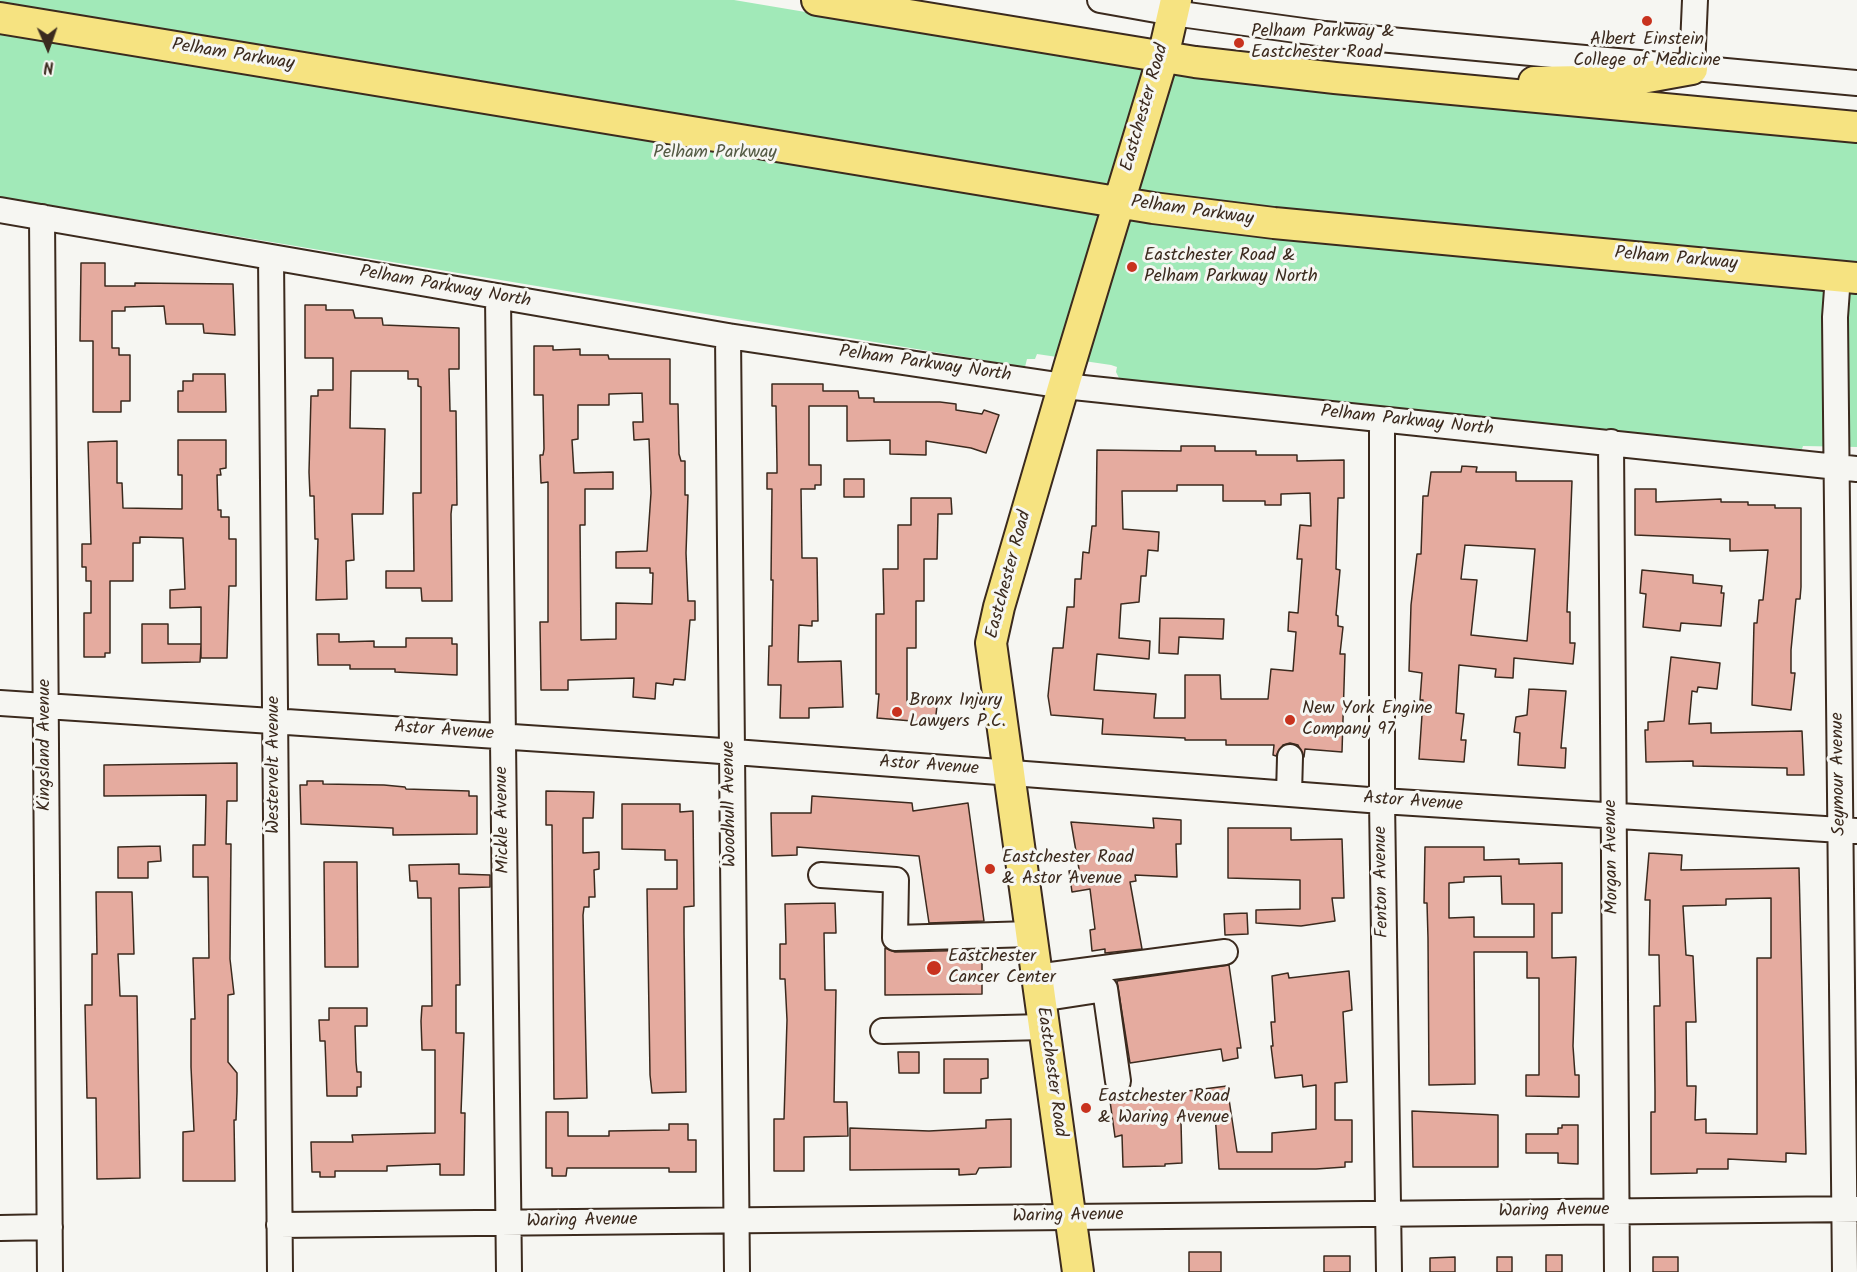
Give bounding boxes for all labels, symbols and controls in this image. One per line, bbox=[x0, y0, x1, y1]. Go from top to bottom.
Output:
marker: Albert Einstein College of Medicine bbox=[1640, 14, 1654, 28]
north arrow bbox=[18, 18, 78, 78]
place label: Pelham Parkway & Eastchester Road bbox=[1251, 22, 1394, 64]
place label: Albert Einstein College of Medicine bbox=[1573, 30, 1721, 72]
street label: Pelham Parkway bbox=[170, 36, 296, 76]
marker: Pelham Parkway & Eastchester Road bbox=[1232, 36, 1246, 50]
street label: Eastchester Road bbox=[1118, 42, 1174, 174]
text: N bbox=[43, 54, 54, 79]
park label: Pelham Parkway bbox=[653, 143, 777, 165]
street label: Pelham Parkway bbox=[1129, 193, 1255, 231]
street label: Pelham Parkway bbox=[1614, 244, 1738, 276]
place label: Eastchester Road & Pelham Parkway North bbox=[1144, 246, 1318, 288]
marker: Eastchester Road & Pelham Parkway North bbox=[1125, 260, 1139, 274]
street label: Pelham Parkway North bbox=[358, 262, 532, 314]
street label: Pelham Parkway North bbox=[838, 342, 1012, 388]
street label: Pelham Parkway North bbox=[1320, 402, 1494, 442]
street label: Eastchester Road bbox=[983, 509, 1037, 641]
street label: Kingsland Avenue bbox=[35, 679, 57, 811]
place label: Bronx Injury Lawyers P.C. bbox=[909, 691, 1006, 734]
street label: Westervelt Avenue bbox=[264, 696, 286, 834]
place label: New York Engine Company 97 bbox=[1302, 699, 1432, 742]
marker: Bronx Injury Lawyers P.C. bbox=[890, 705, 904, 719]
street label: Seymour Avenue bbox=[1828, 712, 1852, 836]
marker: New York Engine Company 97 bbox=[1283, 713, 1297, 727]
street label: Astor Avenue bbox=[393, 718, 495, 746]
street label: Woodhull Avenue bbox=[719, 740, 743, 868]
street label: Astor Avenue bbox=[878, 753, 980, 781]
street label: Mickle Avenue bbox=[492, 766, 516, 874]
street label: Astor Avenue bbox=[1362, 789, 1464, 817]
street label: Morgan Avenue bbox=[1601, 799, 1625, 915]
street label: Fenton Avenue bbox=[1371, 826, 1395, 938]
place label: Eastchester Road & Astor Avenue bbox=[1002, 848, 1133, 890]
marker: Eastchester Road & Astor Avenue bbox=[983, 862, 997, 876]
place label: Eastchester Cancer Center bbox=[948, 947, 1056, 990]
marker: Eastchester Cancer Center bbox=[925, 959, 943, 977]
street label: Eastchester Road bbox=[1030, 1005, 1070, 1139]
place label: Eastchester Road & Waring Avenue bbox=[1098, 1087, 1229, 1130]
marker: Eastchester Road & Waring Avenue bbox=[1079, 1101, 1093, 1115]
street label: Waring Avenue bbox=[1498, 1200, 1610, 1224]
street label: Waring Avenue bbox=[1012, 1205, 1124, 1229]
street label: Waring Avenue bbox=[526, 1210, 638, 1234]

